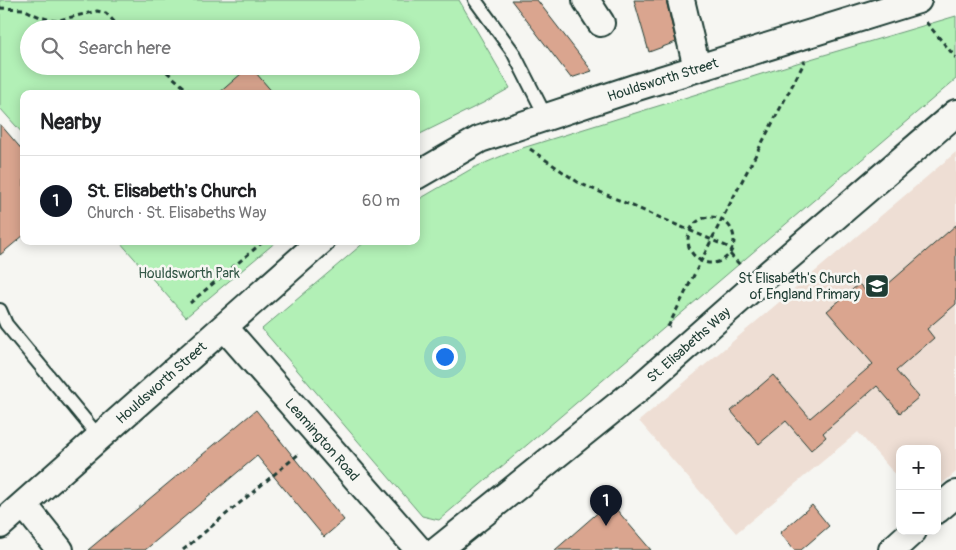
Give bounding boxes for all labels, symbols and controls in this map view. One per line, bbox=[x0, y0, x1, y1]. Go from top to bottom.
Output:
search box bbox=[20, 20, 420, 75]
icon: search bbox=[38, 34, 66, 62]
text: Search here bbox=[78, 36, 171, 60]
street label: Houldsworth Street bbox=[605, 54, 721, 105]
text: Nearby bbox=[40, 109, 101, 136]
text: St. Elisabeth's Church bbox=[87, 179, 256, 203]
text: 1 bbox=[53, 191, 59, 211]
text: 60 m bbox=[362, 191, 400, 211]
text: Church · St. Elisabeths Way bbox=[87, 203, 266, 223]
park label: Houldsworth Park bbox=[138, 265, 240, 282]
place label: St Elisabeth's Church of England Primary bbox=[738, 270, 860, 303]
school or university icon: St Elisabeth's Church of England Primary bbox=[864, 273, 890, 299]
street label: St. Elisabeths Way bbox=[644, 304, 734, 386]
street label: Houldsworth Street bbox=[113, 338, 210, 427]
your location bbox=[432, 344, 458, 370]
street label: Leamington Road bbox=[281, 395, 363, 485]
map controls bbox=[896, 445, 941, 535]
button: + bbox=[896, 445, 941, 490]
pin: 1 bbox=[590, 485, 622, 526]
button: − bbox=[896, 490, 941, 535]

